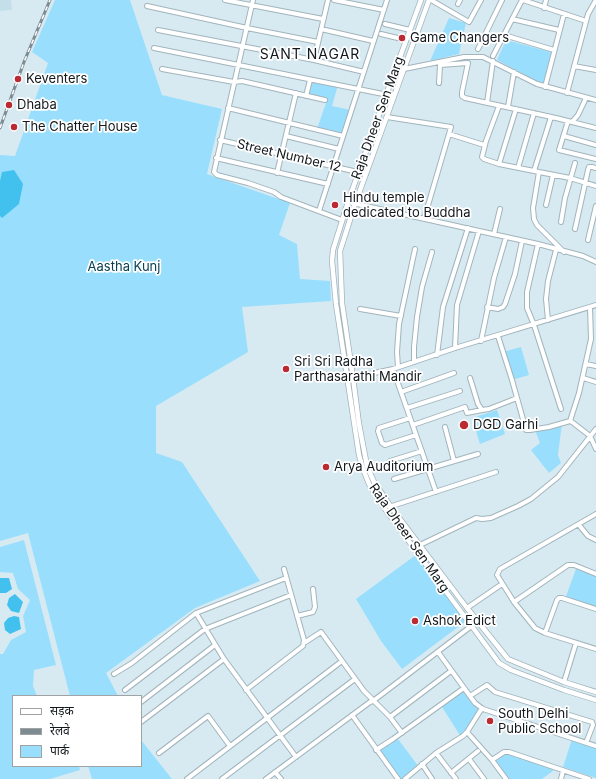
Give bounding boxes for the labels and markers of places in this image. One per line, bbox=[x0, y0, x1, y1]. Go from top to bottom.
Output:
place label: Game Changers bbox=[410, 30, 509, 46]
marker: Game Changers bbox=[397, 33, 407, 43]
place label: Keventers bbox=[26, 71, 87, 87]
marker: Keventers bbox=[13, 74, 23, 84]
place label: Dhaba bbox=[17, 97, 57, 113]
marker: Dhaba bbox=[4, 100, 14, 110]
place label: The Chatter House bbox=[22, 119, 138, 135]
marker: The Chatter House bbox=[9, 122, 19, 132]
place label: Hindu temple dedicated to Buddha bbox=[343, 190, 470, 221]
marker: Hindu temple dedicated to Buddha bbox=[330, 200, 340, 210]
place label: Sri Sri Radha Parthasarathi Mandir bbox=[294, 354, 422, 385]
marker: Sri Sri Radha Parthasarathi Mandir bbox=[281, 364, 291, 374]
place label: DGD Garhi bbox=[473, 417, 538, 433]
marker: DGD Garhi bbox=[458, 419, 470, 431]
place label: Arya Auditorium bbox=[334, 459, 433, 475]
marker: Arya Auditorium bbox=[321, 462, 331, 472]
place label: Ashok Edict bbox=[423, 613, 496, 629]
marker: Ashok Edict bbox=[410, 616, 420, 626]
place label: South Delhi Public School bbox=[498, 706, 582, 737]
marker: South Delhi Public School bbox=[485, 716, 495, 726]

